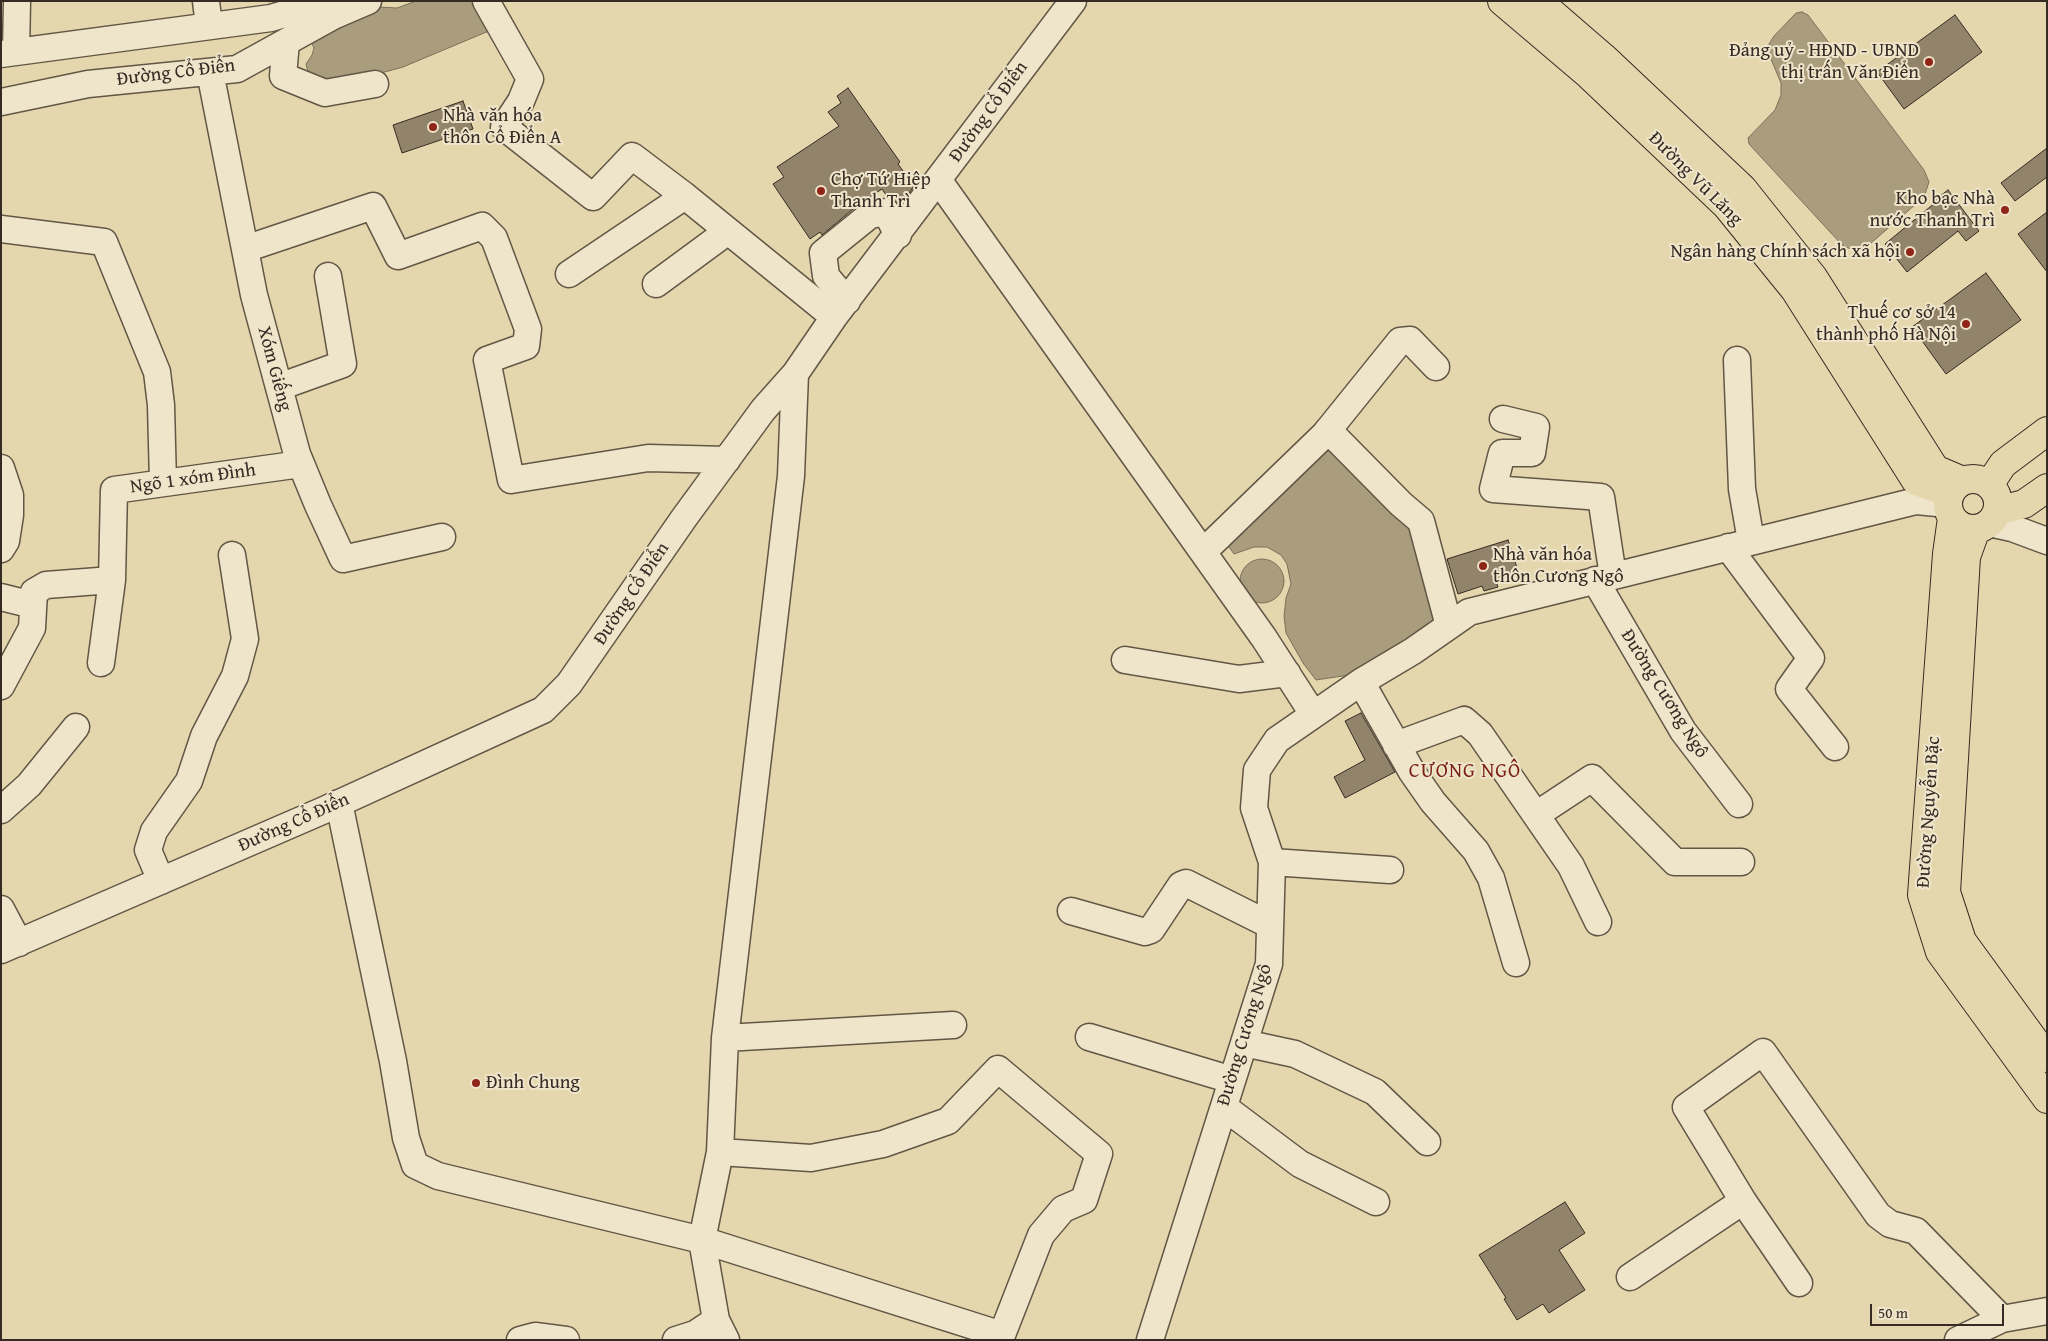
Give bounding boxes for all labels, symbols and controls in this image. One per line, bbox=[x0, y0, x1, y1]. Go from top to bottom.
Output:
place label: Đảng uỷ - HĐND - UBND thị trấn Văn Điển bbox=[1729, 40, 1919, 84]
street label: Đường Cổ Điển bbox=[116, 54, 236, 92]
marker: Đảng uỷ - HĐND - UBND thị trấn Văn Điển bbox=[1923, 56, 1935, 68]
street label: Đường Cổ Điển bbox=[945, 57, 1033, 167]
place label: Nhà văn hóa thôn Cổ Điển A bbox=[443, 105, 561, 149]
marker: Nhà văn hóa thôn Cổ Điển A bbox=[427, 121, 439, 133]
street label: Đường Vũ Lăng bbox=[1643, 127, 1747, 231]
place label: Chợ Tứ Hiệp Thanh Trì bbox=[831, 169, 931, 213]
marker: Chợ Tứ Hiệp Thanh Trì bbox=[815, 185, 827, 197]
place label: Kho bạc Nhà nước Thanh Trì bbox=[1870, 188, 1995, 232]
marker: Kho bạc Nhà nước Thanh Trì bbox=[1999, 204, 2011, 216]
place label: Ngân hàng Chính sách xã hội bbox=[1670, 241, 1900, 263]
marker: Ngân hàng Chính sách xã hội bbox=[1904, 246, 1916, 258]
place label: Thuế cơ sở 14 thành phố Hà Nội bbox=[1816, 302, 1956, 346]
marker: Thuế cơ sở 14 thành phố Hà Nội bbox=[1960, 318, 1972, 330]
street label: Xóm Giếng bbox=[252, 324, 296, 414]
street label: Ngõ 1 xóm Đình bbox=[129, 459, 257, 499]
street label: Đường Cổ Điển bbox=[589, 538, 675, 650]
place label: Nhà văn hóa thôn Cương Ngô bbox=[1493, 544, 1624, 588]
marker: Nhà văn hóa thôn Cương Ngô bbox=[1477, 560, 1489, 572]
street label: Đường Cương Ngô bbox=[1615, 626, 1713, 762]
street label: Đường Nguyễn Bặc bbox=[1912, 735, 1946, 889]
district label: CƯƠNG NGÔ bbox=[1408, 760, 1522, 784]
street label: Đường Cổ Điển bbox=[235, 788, 353, 858]
street label: Đường Cương Ngô bbox=[1213, 961, 1277, 1109]
place label: Đình Chung bbox=[486, 1072, 580, 1094]
marker: Đình Chung bbox=[470, 1077, 482, 1089]
scale bar bbox=[1873, 1294, 2007, 1326]
text: 50 m bbox=[1878, 1302, 1908, 1323]

